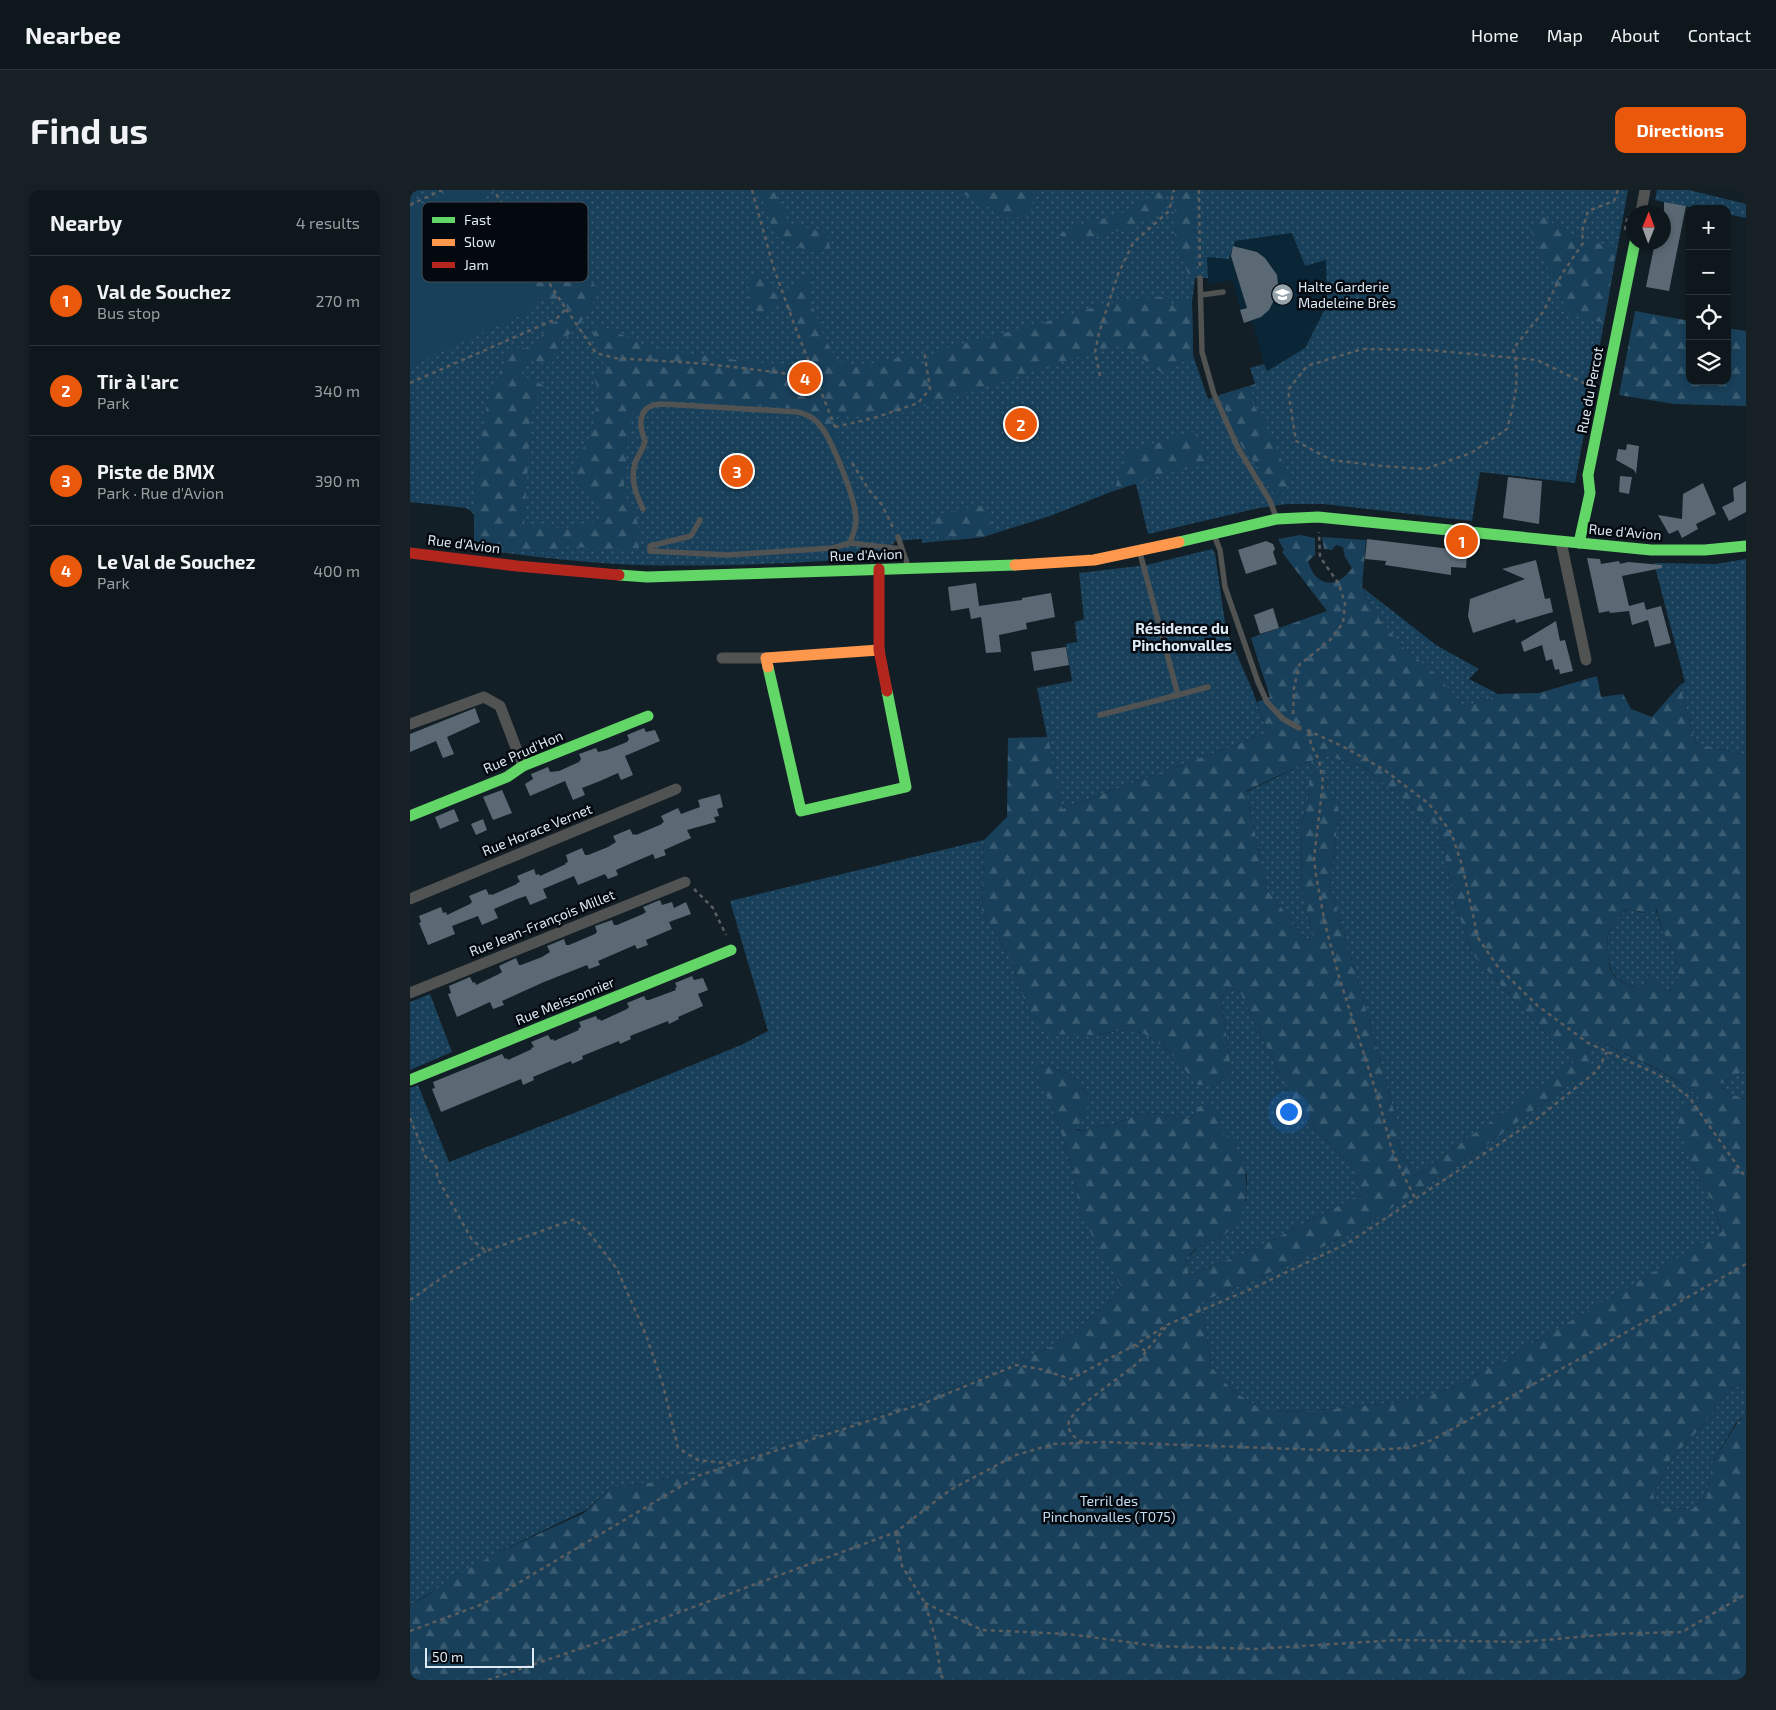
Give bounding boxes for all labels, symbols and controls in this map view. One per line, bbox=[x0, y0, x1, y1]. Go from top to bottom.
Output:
text: Nearbee bbox=[25, 20, 121, 49]
text: Home bbox=[1471, 24, 1519, 46]
text: Map bbox=[1547, 24, 1583, 46]
text: About bbox=[1611, 24, 1660, 46]
text: Contact bbox=[1688, 24, 1751, 46]
button: Directions bbox=[1615, 107, 1746, 153]
text: Find us bbox=[30, 109, 148, 151]
legend bbox=[422, 202, 588, 282]
north arrow bbox=[1626, 205, 1671, 250]
map controls bbox=[1686, 205, 1731, 385]
button: + bbox=[1686, 205, 1731, 250]
text: Nearby bbox=[50, 210, 122, 235]
text: Fast bbox=[464, 211, 491, 228]
text: 4 results bbox=[296, 213, 360, 232]
text: Slow bbox=[464, 233, 496, 250]
button: − bbox=[1686, 250, 1731, 295]
text: Jam bbox=[464, 256, 489, 273]
place label: Halte Garderie Madeleine Brès bbox=[1298, 278, 1396, 311]
text: Val de Souchez bbox=[97, 280, 231, 303]
school or university icon: Halte Garderie Madeleine Brès bbox=[1270, 283, 1294, 307]
text: 1 bbox=[63, 291, 69, 310]
text: 270 m bbox=[316, 291, 360, 310]
button: locate bbox=[1686, 295, 1731, 340]
text: Bus stop bbox=[97, 303, 160, 322]
button: layers bbox=[1686, 340, 1731, 385]
street label: Rue du Percot bbox=[1573, 345, 1606, 434]
pin: 4 bbox=[789, 359, 821, 397]
text: Tir à l'arc bbox=[97, 370, 179, 393]
text: 2 bbox=[61, 381, 71, 400]
text: 340 m bbox=[314, 381, 360, 400]
text: Park bbox=[97, 393, 130, 412]
pin: 2 bbox=[1005, 405, 1037, 443]
pin: 3 bbox=[721, 452, 753, 490]
text: Piste de BMX bbox=[97, 460, 215, 483]
text: 3 bbox=[61, 471, 71, 490]
text: 390 m bbox=[315, 471, 360, 490]
text: Park · Rue d'Avion bbox=[97, 483, 224, 502]
street label: Rue d'Avion bbox=[1588, 520, 1662, 543]
pin: 1 bbox=[1446, 522, 1478, 560]
street label: Rue d'Avion bbox=[427, 531, 501, 556]
street label: Rue d'Avion bbox=[829, 545, 903, 564]
text: Le Val de Souchez bbox=[97, 550, 256, 573]
text: 4 bbox=[61, 561, 71, 580]
text: 400 m bbox=[313, 561, 360, 580]
text: Park bbox=[97, 573, 130, 592]
district label: Résidence du Pinchonvalles bbox=[1132, 619, 1232, 654]
street label: Rue Prud'Hon bbox=[480, 726, 565, 777]
street label: Rue Horace Vernet bbox=[479, 800, 594, 859]
street label: Rue Jean-François Millet bbox=[467, 886, 617, 960]
street label: Rue Meissonnier bbox=[513, 973, 617, 1028]
your location bbox=[1276, 1099, 1302, 1125]
park label: Terril des Pinchonvalles (T075) bbox=[1042, 1492, 1176, 1525]
scale bar bbox=[425, 1645, 534, 1668]
text: 50 m bbox=[432, 1648, 463, 1665]

